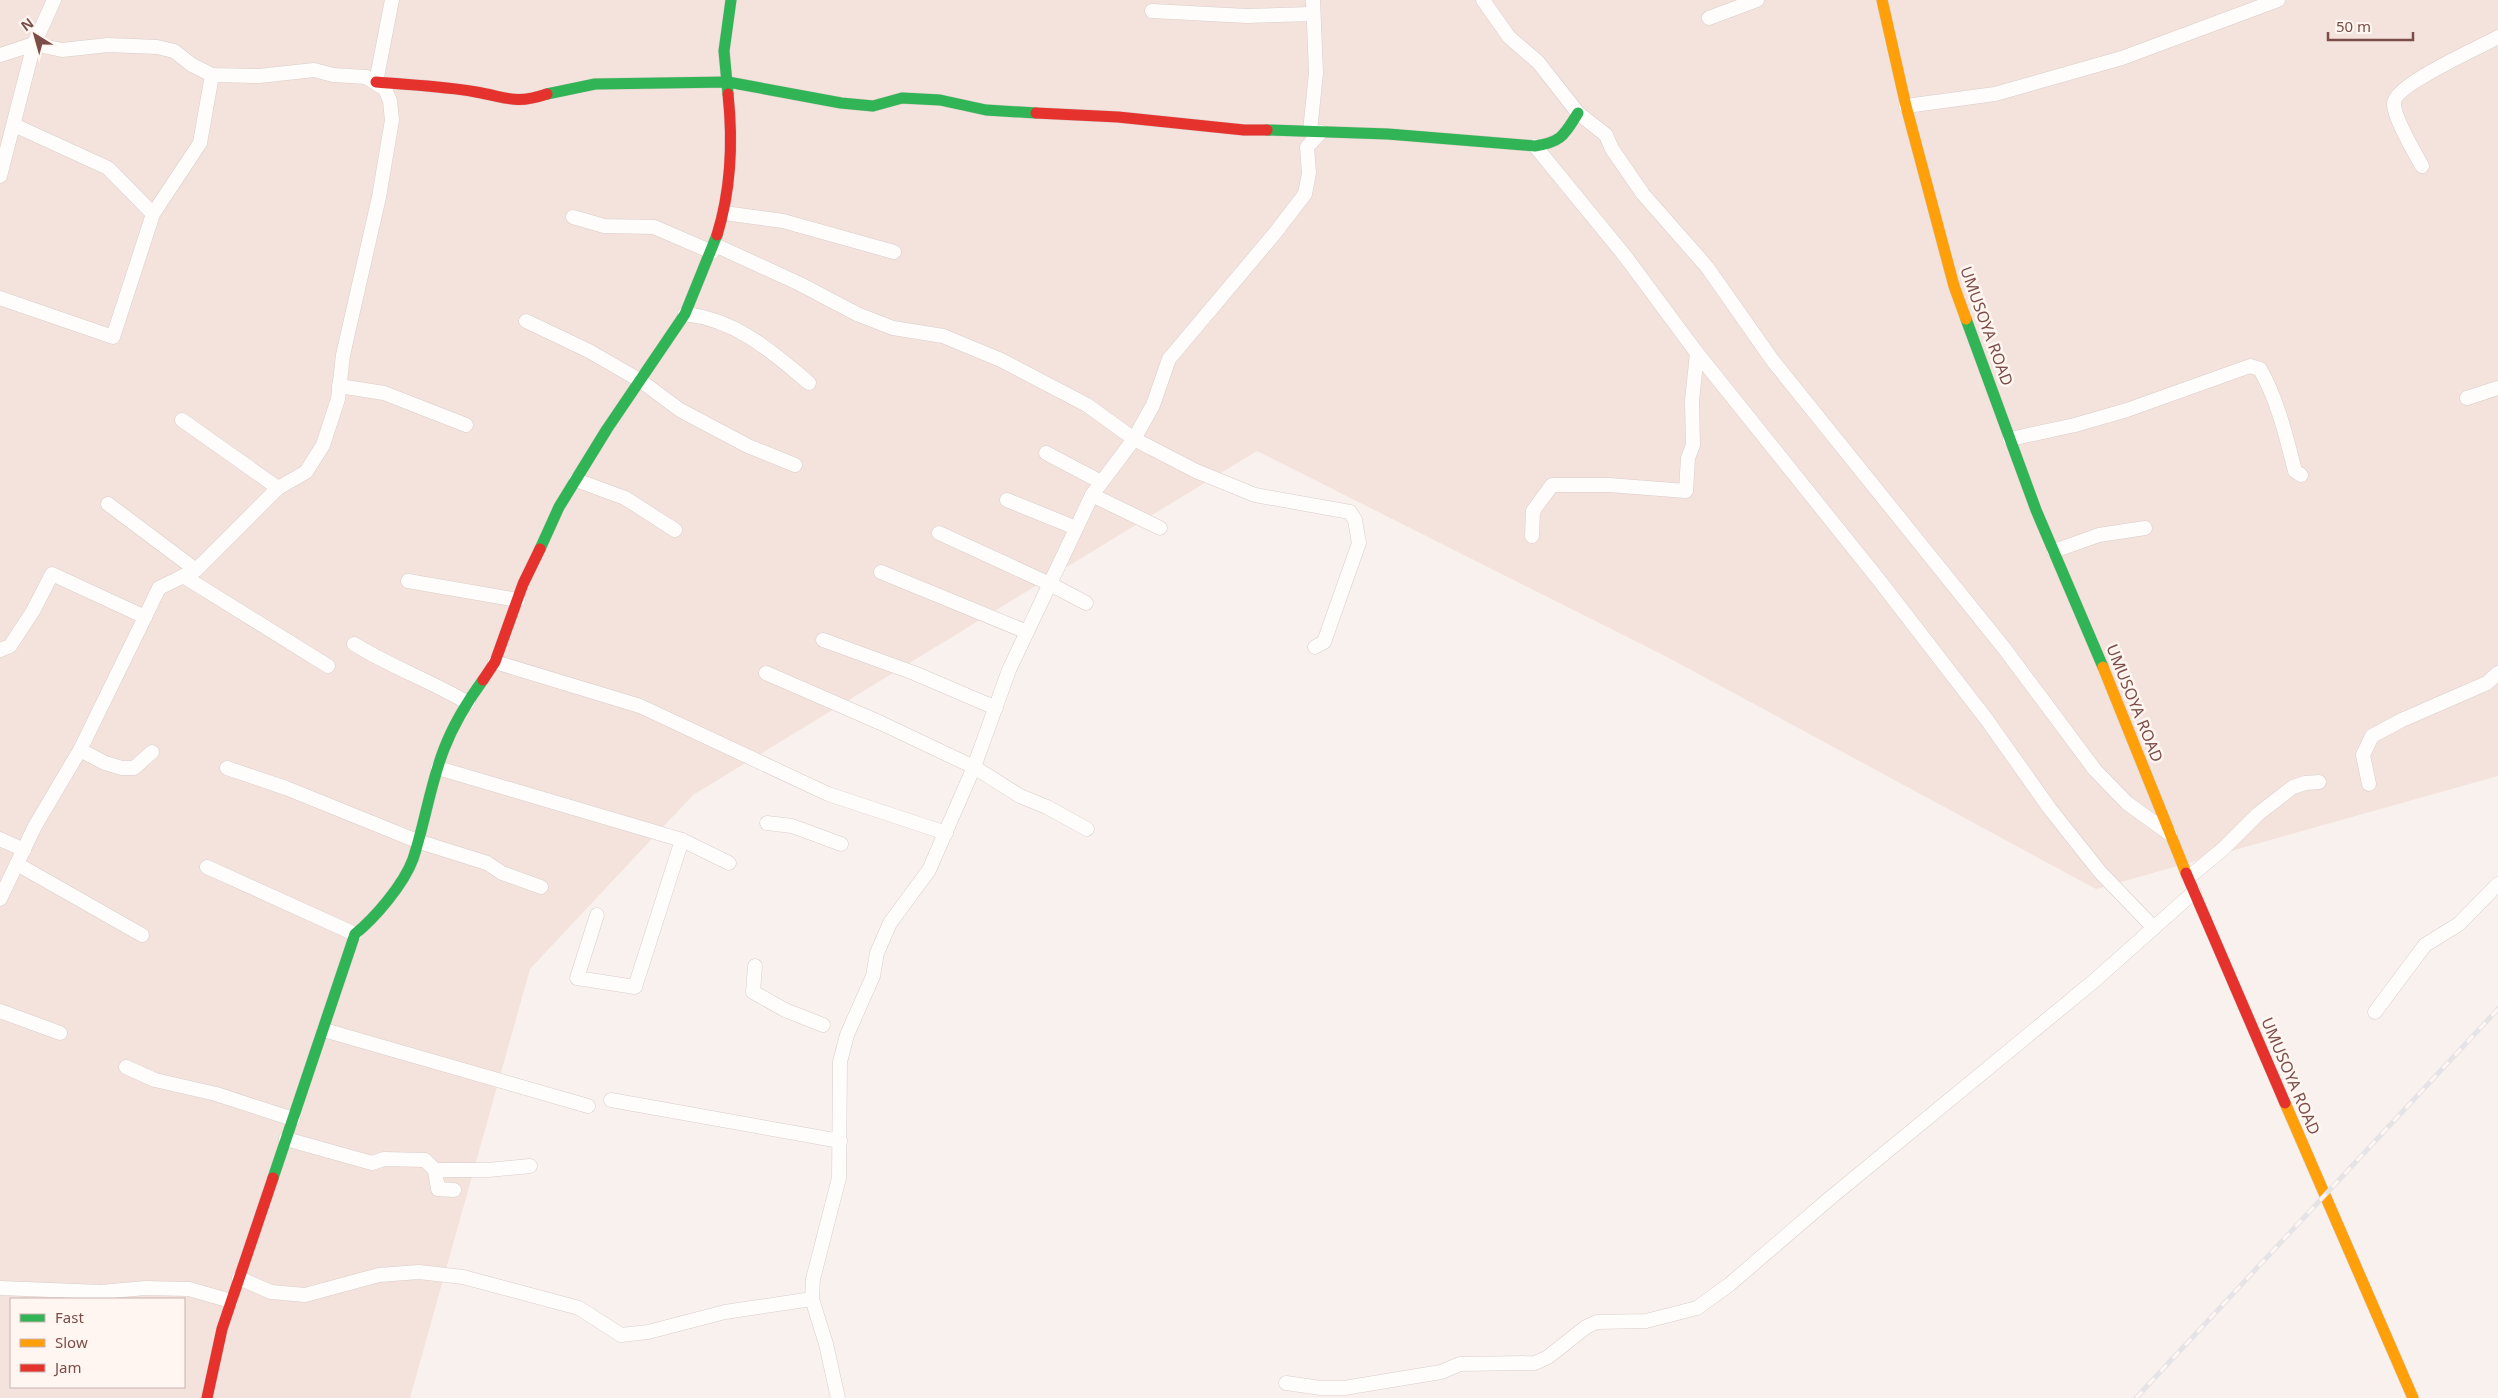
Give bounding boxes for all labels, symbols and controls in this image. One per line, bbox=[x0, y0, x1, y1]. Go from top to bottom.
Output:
north arrow bbox=[10, 10, 60, 60]
scale bar bbox=[2328, 10, 2413, 42]
text: N bbox=[17, 13, 37, 35]
text: 50 m bbox=[2336, 16, 2371, 36]
street label: UMUSOYA ROAD bbox=[1955, 263, 2019, 389]
street label: UMUSOYA ROAD bbox=[2101, 641, 2169, 765]
street label: UMUSOYA ROAD bbox=[2256, 1014, 2326, 1138]
legend bbox=[10, 1298, 185, 1388]
text: Fast bbox=[55, 1307, 84, 1327]
text: Slow bbox=[55, 1332, 88, 1352]
text: Jam bbox=[53, 1357, 82, 1377]

